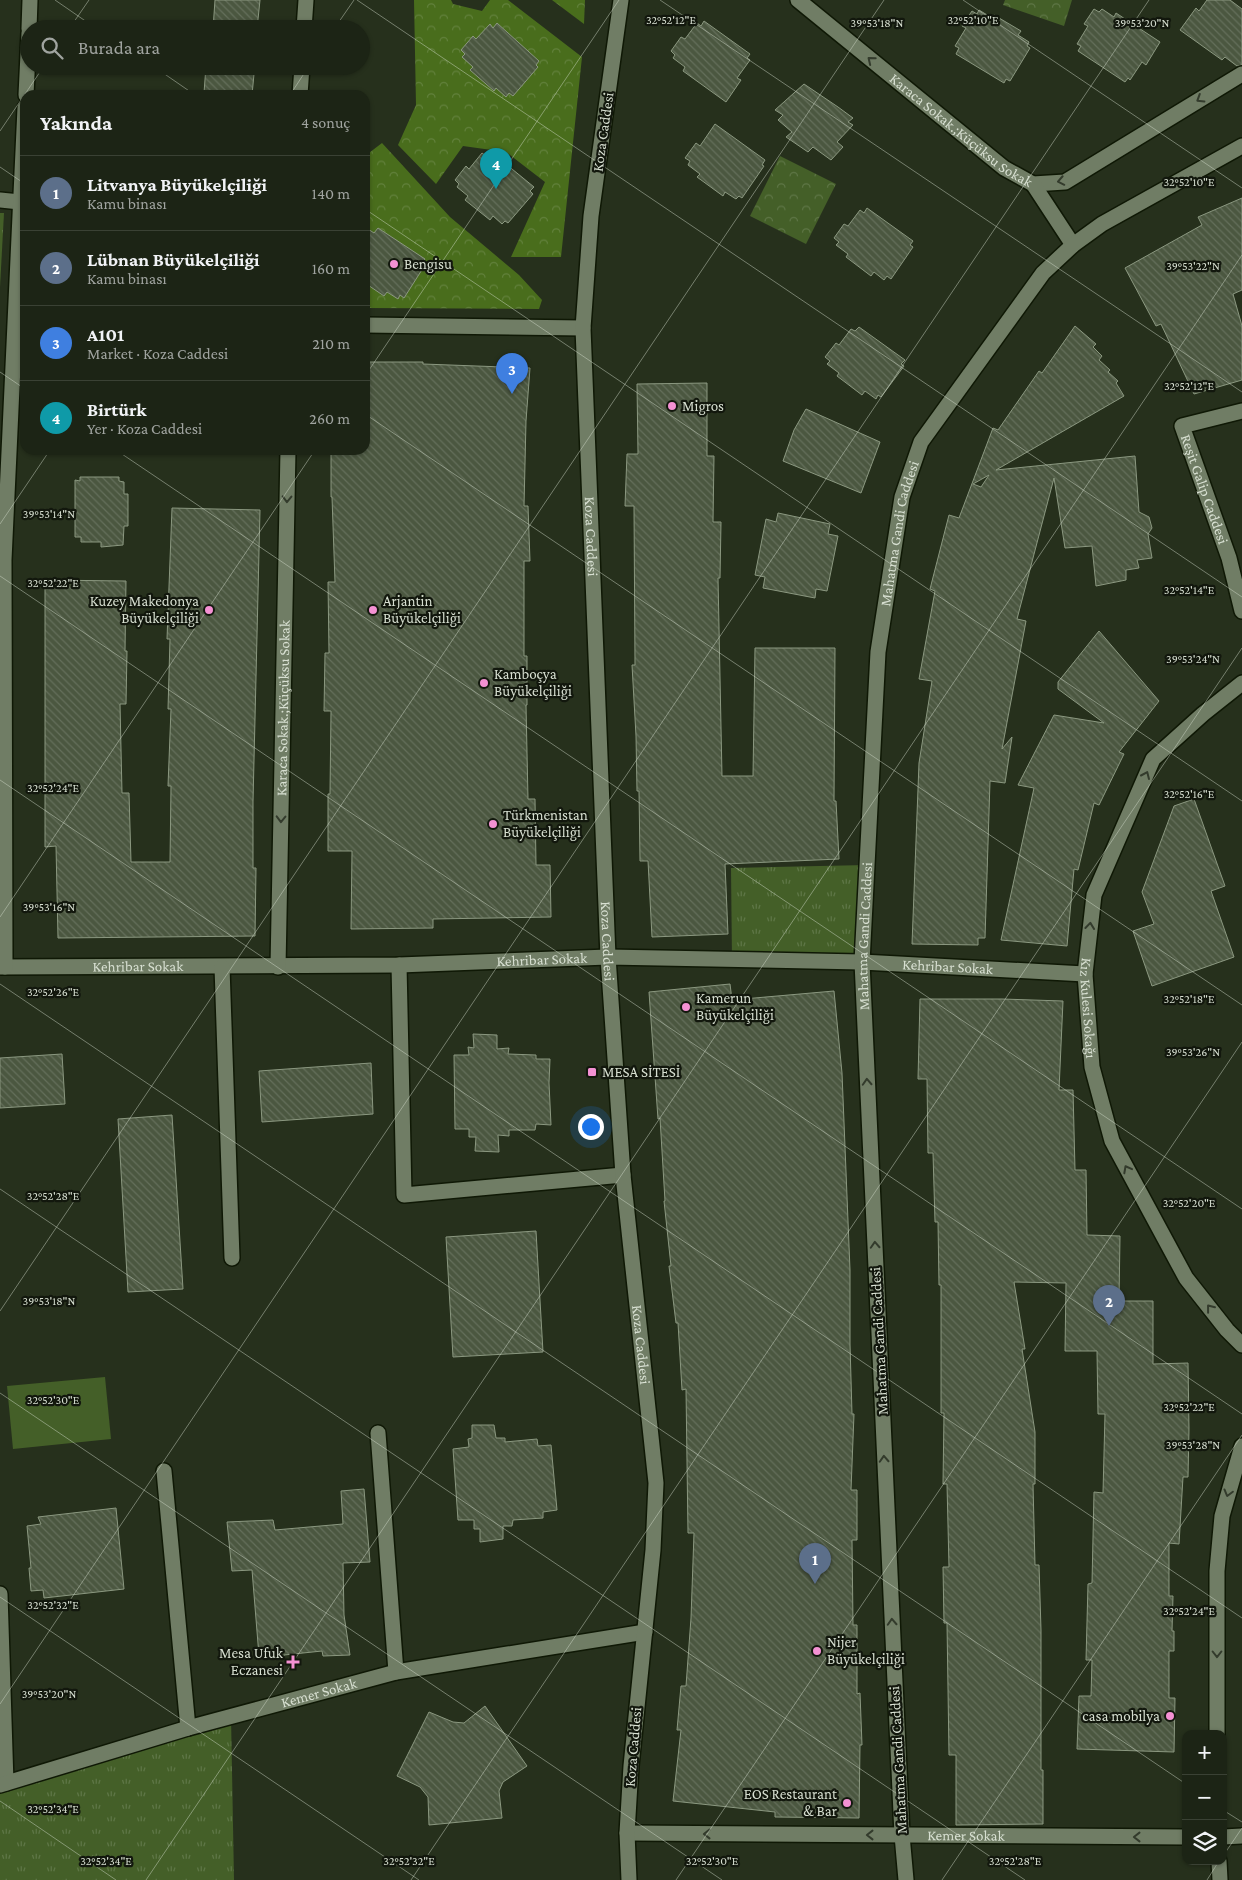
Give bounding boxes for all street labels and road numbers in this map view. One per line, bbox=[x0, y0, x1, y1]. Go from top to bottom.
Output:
street label: Karaca Sokak.;Küçüksu Sokak bbox=[887, 70, 1036, 191]
street label: Koza Caddesi bbox=[590, 91, 616, 173]
street label: Reşit Galip Caddesi bbox=[1178, 432, 1231, 546]
street label: Mahatma Gandi Caddesi bbox=[877, 459, 922, 607]
street label: Koza Caddesi bbox=[582, 496, 601, 577]
street label: Karaca Sokak.;Küçüksu Sokak bbox=[273, 619, 293, 796]
street label: Mahatma Gandi Caddesi bbox=[854, 862, 875, 1011]
street label: Koza Caddesi bbox=[598, 901, 618, 982]
street label: Kehribar Sokak bbox=[496, 950, 588, 969]
street label: Kehribar Sokak bbox=[902, 956, 994, 977]
street label: Kız Kulesi Sokağı bbox=[1077, 957, 1099, 1059]
street label: Kehribar Sokak bbox=[93, 958, 184, 975]
street label: Mahatma Gandi Caddesi bbox=[867, 1267, 891, 1415]
street label: Koza Caddesi bbox=[629, 1304, 653, 1385]
street label: Kemer Sokak bbox=[279, 1675, 359, 1711]
street label: Mahatma Gandi Caddesi bbox=[886, 1686, 910, 1834]
street label: Koza Caddesi bbox=[622, 1706, 644, 1788]
street label: Kemer Sokak bbox=[927, 1827, 1006, 1844]

